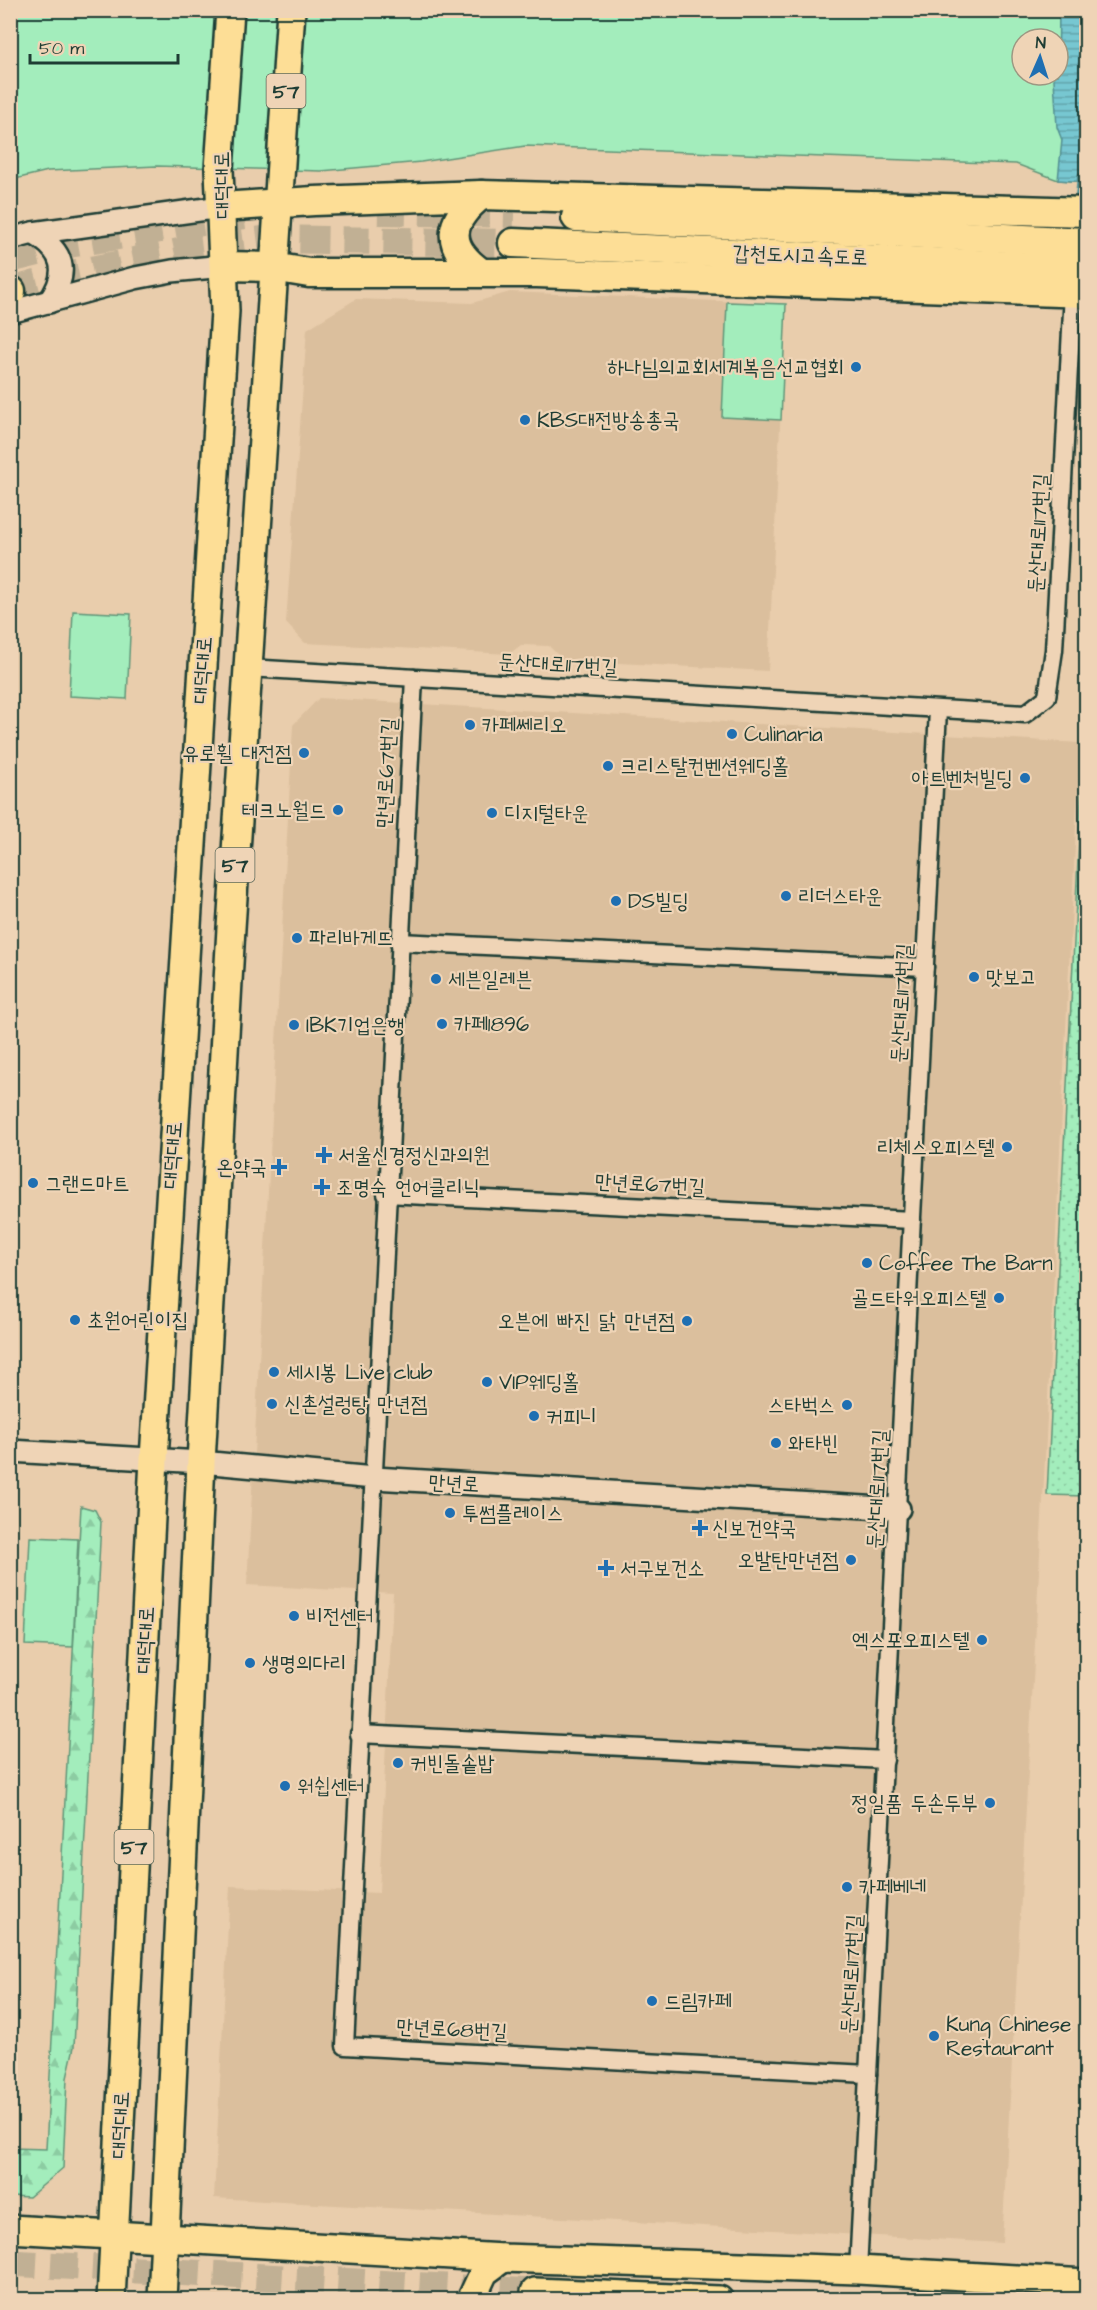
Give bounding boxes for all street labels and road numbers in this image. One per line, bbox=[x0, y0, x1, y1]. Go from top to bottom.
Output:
road number: 57 bbox=[266, 74, 306, 108]
street label: 대덕대로 bbox=[207, 151, 238, 219]
street label: 갑천도시고속도로 bbox=[732, 239, 868, 272]
street label: 둔산대로117번길 bbox=[1021, 472, 1056, 594]
street label: 대덕대로 bbox=[186, 635, 219, 705]
street label: 둔산대로117번길 bbox=[497, 647, 619, 682]
street label: 만년로67번길 bbox=[369, 717, 404, 829]
road number: 57 bbox=[216, 848, 254, 882]
street label: 둔산대로117번길 bbox=[884, 942, 919, 1064]
street label: 대덕대로 bbox=[156, 1120, 189, 1190]
street label: 만년로67번길 bbox=[594, 1167, 706, 1202]
street label: 둔산대로117번길 bbox=[860, 1428, 895, 1550]
street label: 만년로 bbox=[428, 1468, 480, 1499]
street label: 대덕대로 bbox=[129, 1606, 162, 1675]
road number: 57 bbox=[114, 1830, 154, 1864]
street label: 둔산대로117번길 bbox=[834, 1913, 869, 2035]
street label: 만년로68번길 bbox=[396, 2012, 508, 2047]
street label: 대덕대로 bbox=[104, 2091, 137, 2160]

